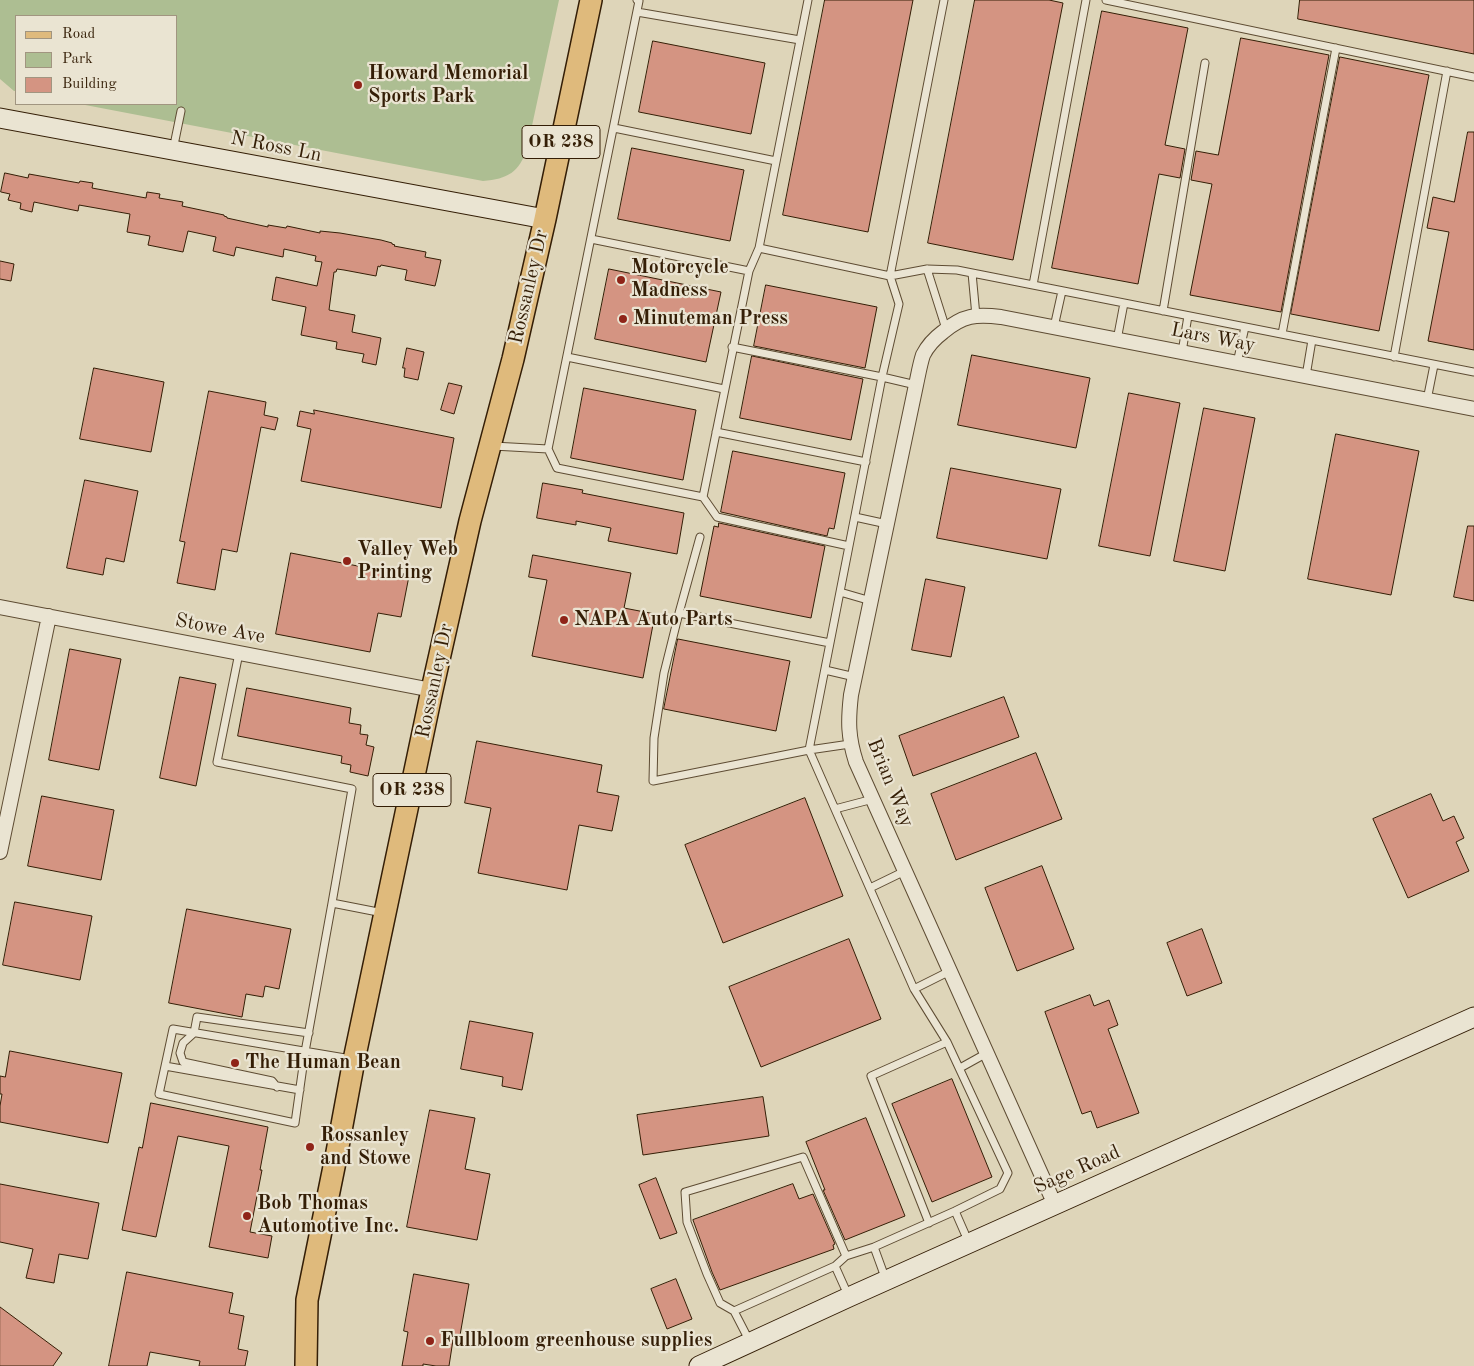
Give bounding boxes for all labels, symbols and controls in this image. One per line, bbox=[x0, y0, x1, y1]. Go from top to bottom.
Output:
legend bbox=[15, 15, 178, 105]
text: Road bbox=[62, 27, 95, 42]
text: Park bbox=[62, 52, 93, 67]
place label: Howard Memorial Sports Park bbox=[368, 62, 528, 109]
text: Building bbox=[62, 77, 117, 92]
marker: Howard Memorial Sports Park bbox=[352, 79, 364, 91]
road number: OR 238 bbox=[522, 125, 600, 158]
street label: N Ross Ln bbox=[228, 126, 324, 168]
street label: Rossanley Dr bbox=[504, 227, 554, 347]
place label: Motorcycle Madness bbox=[631, 256, 729, 303]
marker: Motorcycle Madness bbox=[615, 274, 627, 286]
place label: Minuteman Press bbox=[633, 307, 788, 331]
marker: Minuteman Press bbox=[617, 313, 629, 325]
street label: Lars Way bbox=[1169, 318, 1257, 358]
place label: Valley Web Printing bbox=[357, 538, 458, 585]
marker: Valley Web Printing bbox=[341, 555, 353, 567]
place label: NAPA Auto Parts bbox=[574, 608, 733, 632]
street label: Stowe Ave bbox=[173, 609, 267, 649]
marker: NAPA Auto Parts bbox=[558, 614, 570, 626]
street label: Rossanley Dr bbox=[411, 621, 459, 741]
street label: Brian Way bbox=[861, 735, 919, 831]
road number: OR 238 bbox=[373, 774, 451, 806]
place label: The Human Bean bbox=[245, 1051, 401, 1075]
marker: The Human Bean bbox=[229, 1057, 241, 1069]
place label: Rossanley and Stowe bbox=[320, 1124, 411, 1171]
street label: Sage Road bbox=[1030, 1140, 1124, 1200]
marker: Rossanley and Stowe bbox=[304, 1141, 316, 1153]
place label: Bob Thomas Automotive Inc. bbox=[257, 1192, 399, 1239]
marker: Bob Thomas Automotive Inc. bbox=[241, 1210, 253, 1222]
place label: Fullbloom greenhouse supplies bbox=[440, 1329, 712, 1353]
marker: Fullbloom greenhouse supplies bbox=[424, 1335, 436, 1347]

